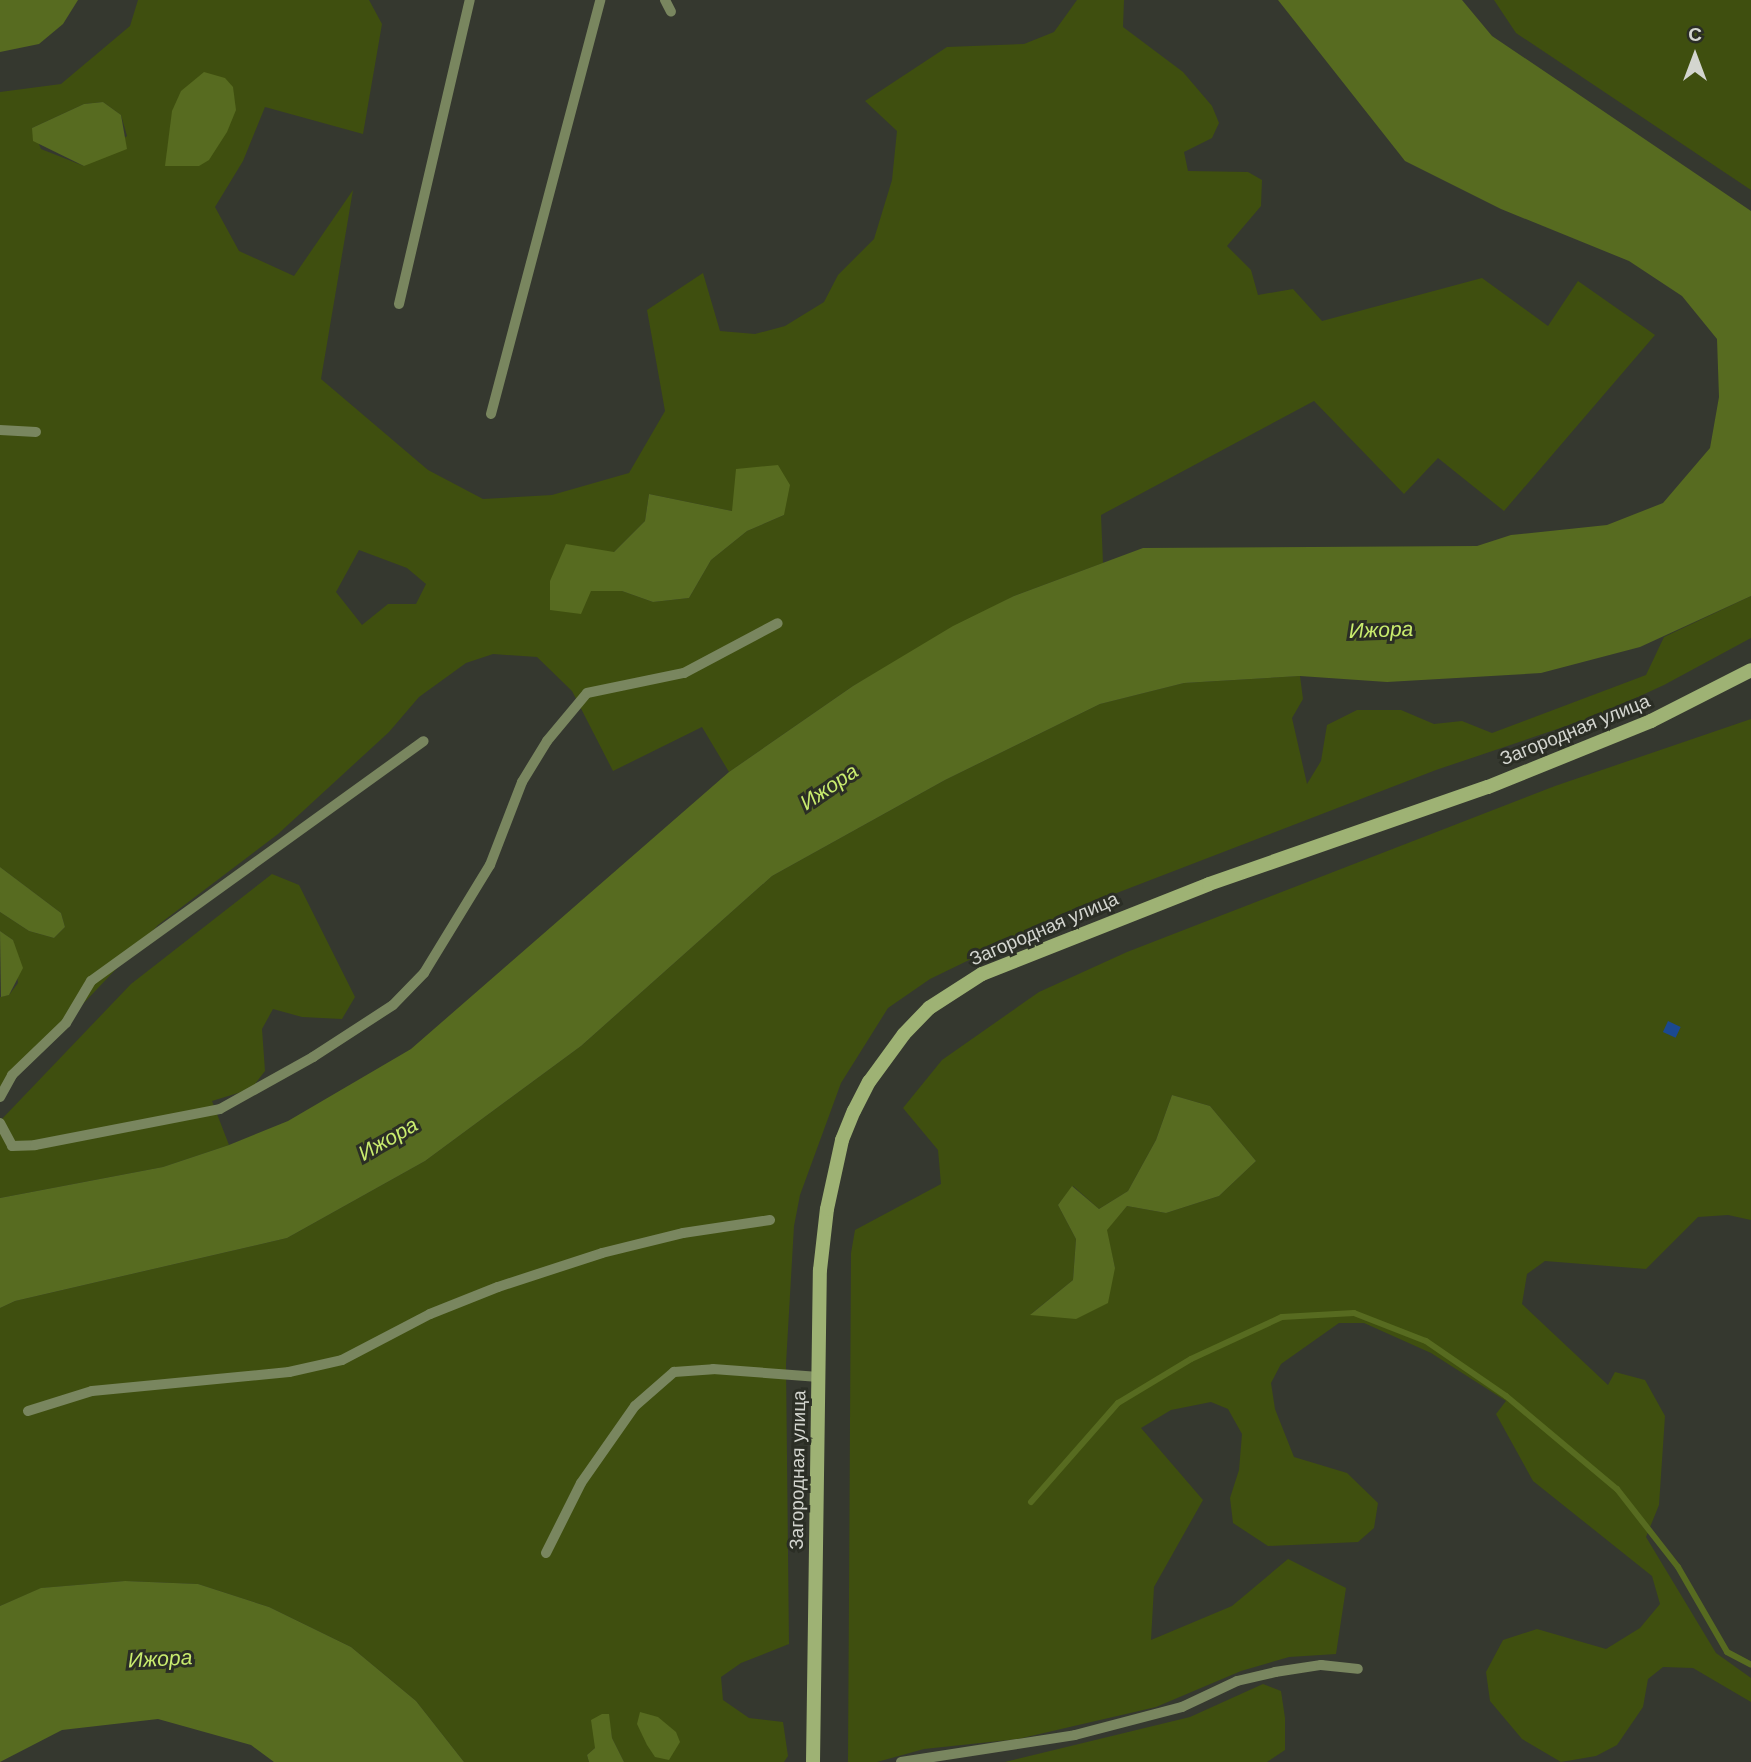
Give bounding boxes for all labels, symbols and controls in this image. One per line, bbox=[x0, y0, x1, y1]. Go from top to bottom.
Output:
north arrow bbox=[1660, 21, 1730, 91]
text: С bbox=[1688, 22, 1702, 47]
water label: Ижора bbox=[1348, 616, 1414, 644]
street label: Загородная улица bbox=[1497, 690, 1653, 770]
water label: Ижора bbox=[795, 759, 863, 815]
street label: Загородная улица bbox=[966, 887, 1122, 971]
water label: Ижора bbox=[354, 1112, 422, 1166]
street label: Загородная улица bbox=[785, 1390, 811, 1550]
water label: Ижора bbox=[127, 1645, 193, 1673]

